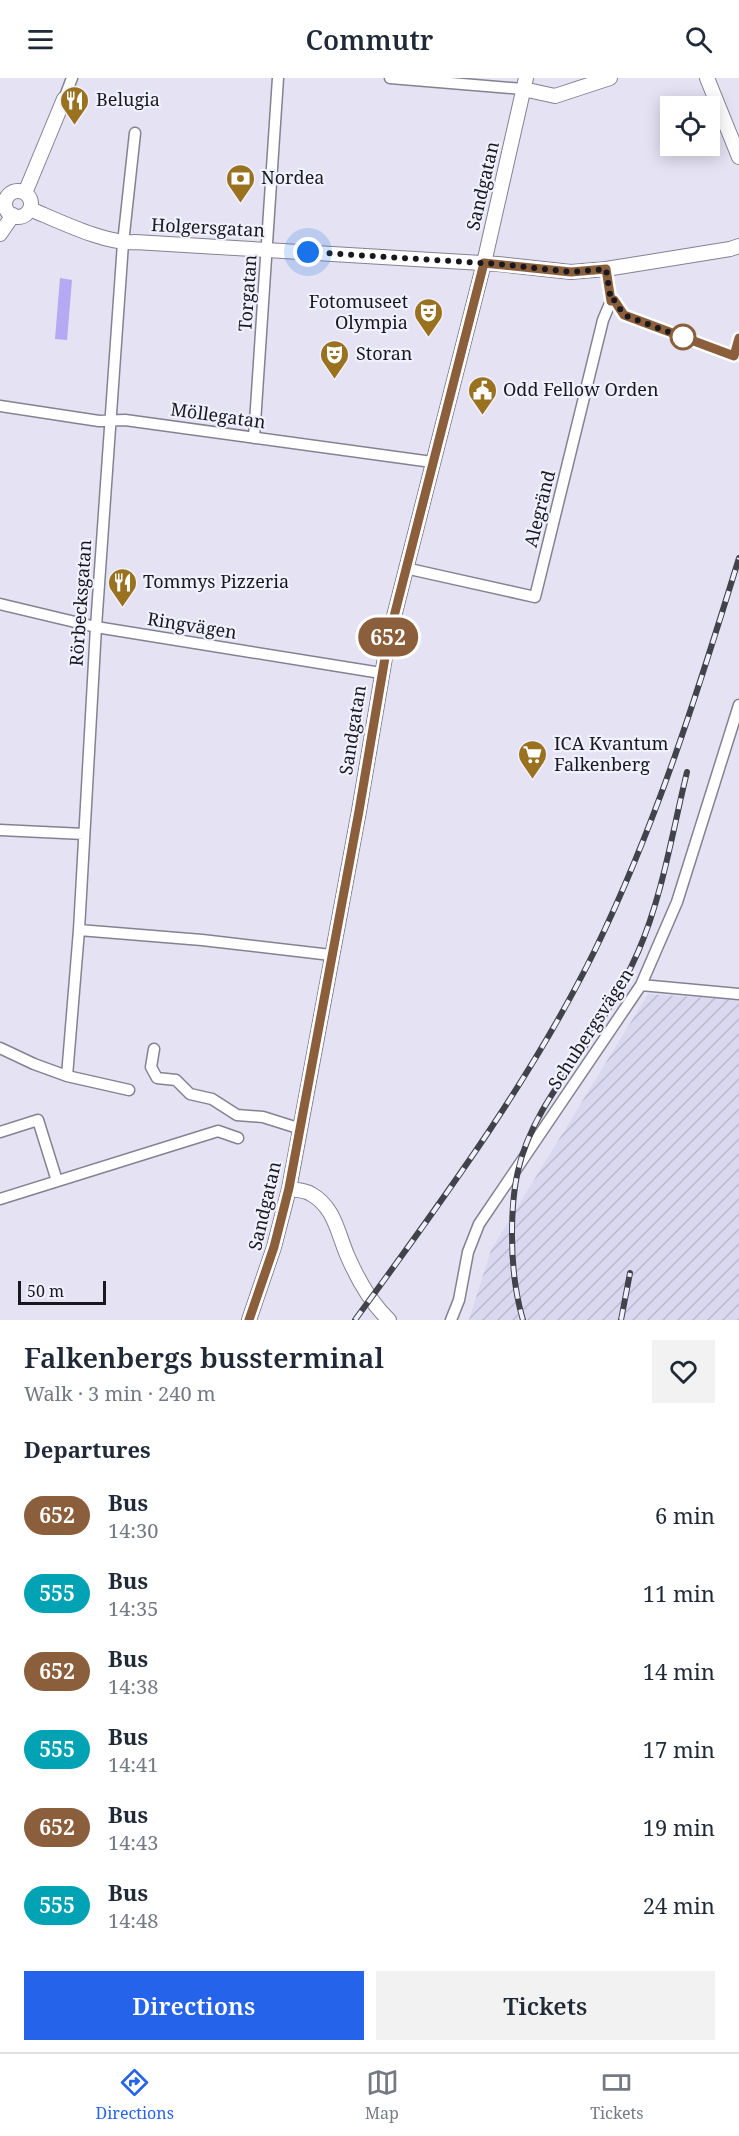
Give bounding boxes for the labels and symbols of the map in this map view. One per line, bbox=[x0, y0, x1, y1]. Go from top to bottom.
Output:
restaurant icon: Belugia bbox=[59, 84, 91, 126]
place label: Belugia bbox=[96, 87, 160, 111]
street label: Sandgatan bbox=[460, 139, 504, 233]
bank icon: Nordea bbox=[224, 162, 256, 204]
place label: Nordea bbox=[261, 165, 324, 189]
street label: Holgersgatan bbox=[150, 212, 266, 242]
your location bbox=[293, 237, 323, 267]
street label: Torgatan bbox=[232, 253, 262, 332]
place label: Fotomuseet Olympia bbox=[309, 289, 408, 334]
theatre icon: Fotomuseet Olympia bbox=[413, 296, 445, 338]
unlabelled marker bbox=[670, 324, 696, 350]
theatre icon: Storan bbox=[319, 338, 351, 380]
place label: Storan bbox=[356, 341, 413, 365]
public building icon: Odd Fellow Orden bbox=[466, 374, 498, 416]
place label: Odd Fellow Orden bbox=[503, 377, 659, 401]
street label: Möllegatan bbox=[169, 396, 268, 434]
street label: Alegränd bbox=[518, 468, 560, 550]
street label: Rörbecksgatan bbox=[64, 538, 96, 667]
restaurant icon: Tommys Pizzeria bbox=[106, 566, 138, 608]
place label: Tommys Pizzeria bbox=[143, 569, 289, 593]
street label: Ringvägen bbox=[146, 606, 239, 644]
line badge: 652 bbox=[354, 618, 422, 656]
street label: Sandgatan bbox=[333, 683, 371, 776]
place label: ICA Kvantum Falkenberg bbox=[554, 731, 669, 776]
supermarket icon: ICA Kvantum Falkenberg bbox=[517, 738, 549, 780]
street label: Schubergsvägen bbox=[542, 963, 639, 1094]
street label: Sandgatan bbox=[242, 1159, 286, 1253]
scale bar bbox=[18, 1278, 106, 1306]

